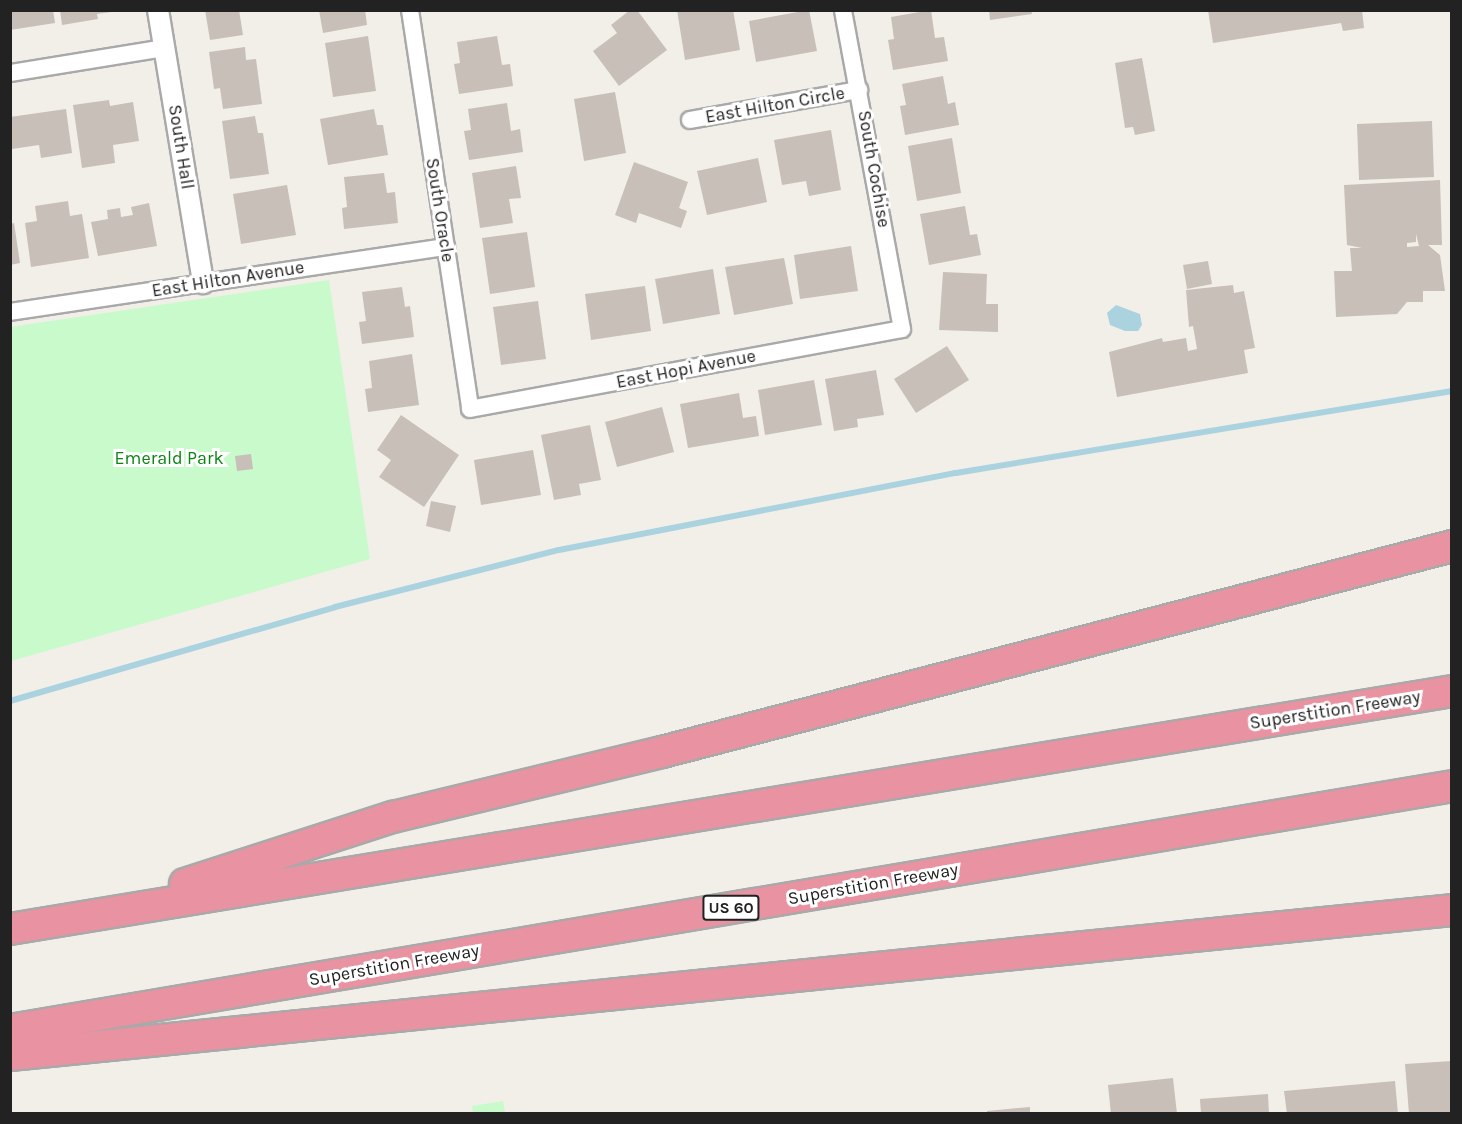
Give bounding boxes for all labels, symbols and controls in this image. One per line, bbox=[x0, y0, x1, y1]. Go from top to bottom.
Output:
street label: East Hilton Circle bbox=[704, 82, 846, 128]
street label: South Hall bbox=[164, 103, 198, 191]
street label: South Cochise bbox=[853, 109, 895, 229]
street label: South Oracle bbox=[421, 156, 459, 264]
street label: East Hilton Avenue bbox=[150, 256, 306, 302]
street label: East Hopi Avenue bbox=[614, 345, 758, 393]
park label: Emerald Park bbox=[114, 447, 224, 469]
street label: Superstition Freeway bbox=[1248, 686, 1422, 734]
street label: Superstition Freeway bbox=[786, 858, 960, 910]
road number: US 60 bbox=[701, 895, 761, 921]
street label: Superstition Freeway bbox=[307, 939, 481, 991]

